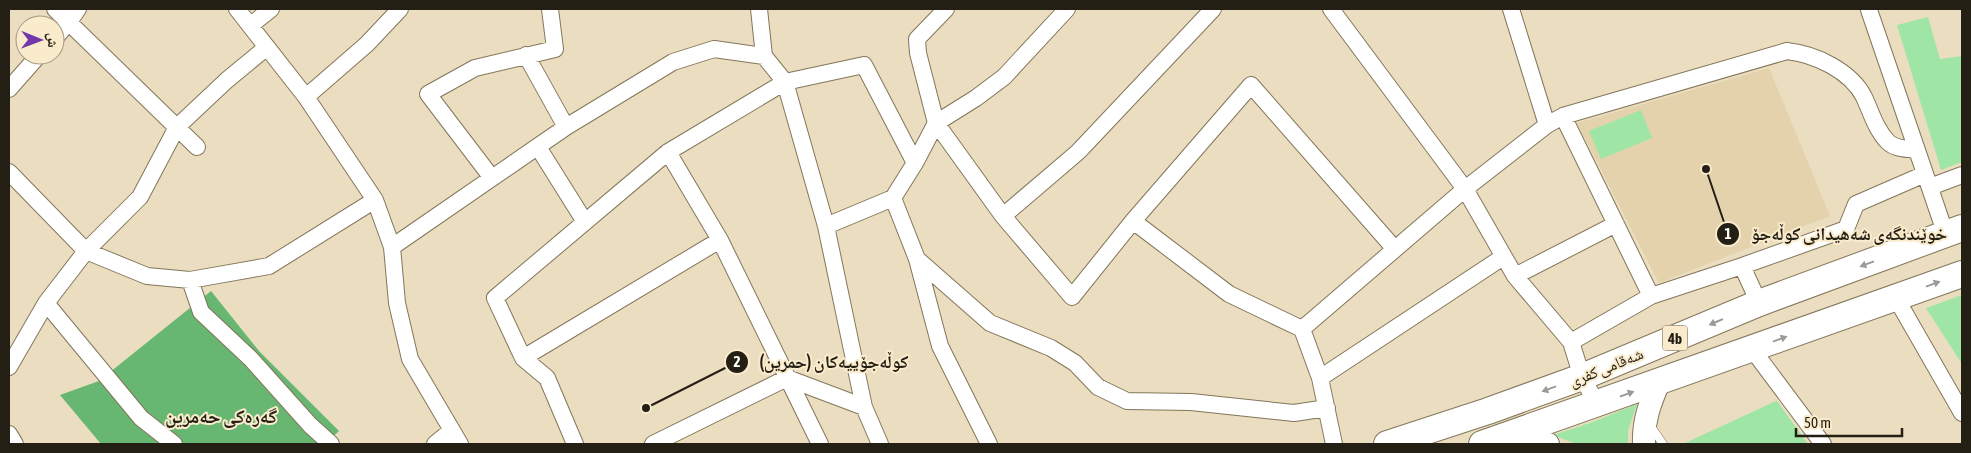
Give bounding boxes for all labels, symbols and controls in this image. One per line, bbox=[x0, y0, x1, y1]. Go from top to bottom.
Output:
north arrow bbox=[15, 15, 65, 65]
text: ش bbox=[44, 33, 61, 48]
callout: خوێندنگەی شەهیدانی کوڵەجۆ bbox=[1716, 218, 1957, 251]
text: خوێندنگەی شەهیدانی کوڵەجۆ bbox=[1751, 223, 1947, 245]
text: 1 bbox=[1724, 225, 1732, 242]
one-way arrow bbox=[1860, 261, 1875, 268]
one-way arrow bbox=[1926, 280, 1941, 288]
one-way arrow bbox=[1708, 318, 1723, 326]
road number: 4b bbox=[1662, 326, 1688, 350]
one-way arrow bbox=[1773, 335, 1788, 343]
street label: شەقامی کفری bbox=[1566, 344, 1646, 392]
callout: کوڵەجۆییەکان (حمرین) bbox=[725, 345, 919, 378]
text: کوڵەجۆییەکان (حمرین) bbox=[760, 351, 908, 373]
text: 2 bbox=[733, 353, 741, 370]
one-way arrow bbox=[1541, 385, 1556, 393]
one-way arrow bbox=[1619, 390, 1634, 397]
district label: گەرەکی حەمرین bbox=[165, 405, 278, 428]
scale bar bbox=[1796, 406, 1902, 438]
text: 50 m bbox=[1804, 414, 1831, 431]

